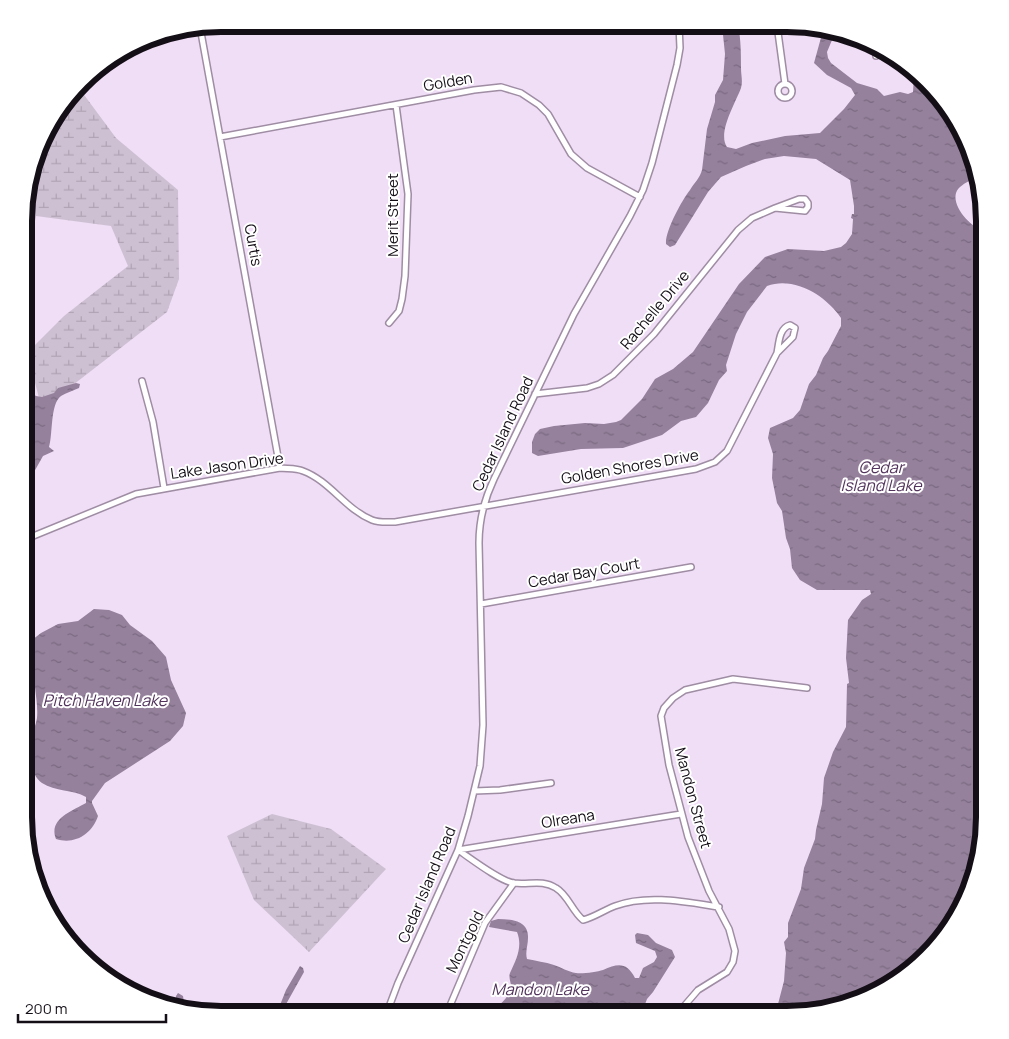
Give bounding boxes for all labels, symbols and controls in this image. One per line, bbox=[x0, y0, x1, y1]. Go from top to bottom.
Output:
street label: Golden bbox=[422, 67, 474, 96]
street label: Merit Street bbox=[382, 173, 403, 257]
street label: Curtis bbox=[239, 222, 268, 268]
street label: Rachelle Drive bbox=[615, 265, 694, 354]
street label: Cedar Island Road bbox=[467, 373, 538, 495]
street label: Golden Shores Drive bbox=[559, 444, 701, 489]
street label: Lake Jason Drive bbox=[169, 447, 285, 484]
water label: Cedar Island Lake bbox=[840, 456, 923, 496]
street label: Cedar Bay Court bbox=[526, 552, 641, 593]
water label: Pitch Haven Lake bbox=[43, 689, 169, 711]
street label: Mandon Street bbox=[670, 745, 717, 851]
street label: Olreana bbox=[540, 804, 596, 833]
street label: Cedar Island Road bbox=[393, 823, 461, 946]
street label: Montgold bbox=[441, 907, 489, 976]
water label: Mandon Lake bbox=[491, 978, 590, 1000]
scale bar bbox=[18, 992, 165, 1024]
text: 200 m bbox=[25, 998, 68, 1019]

